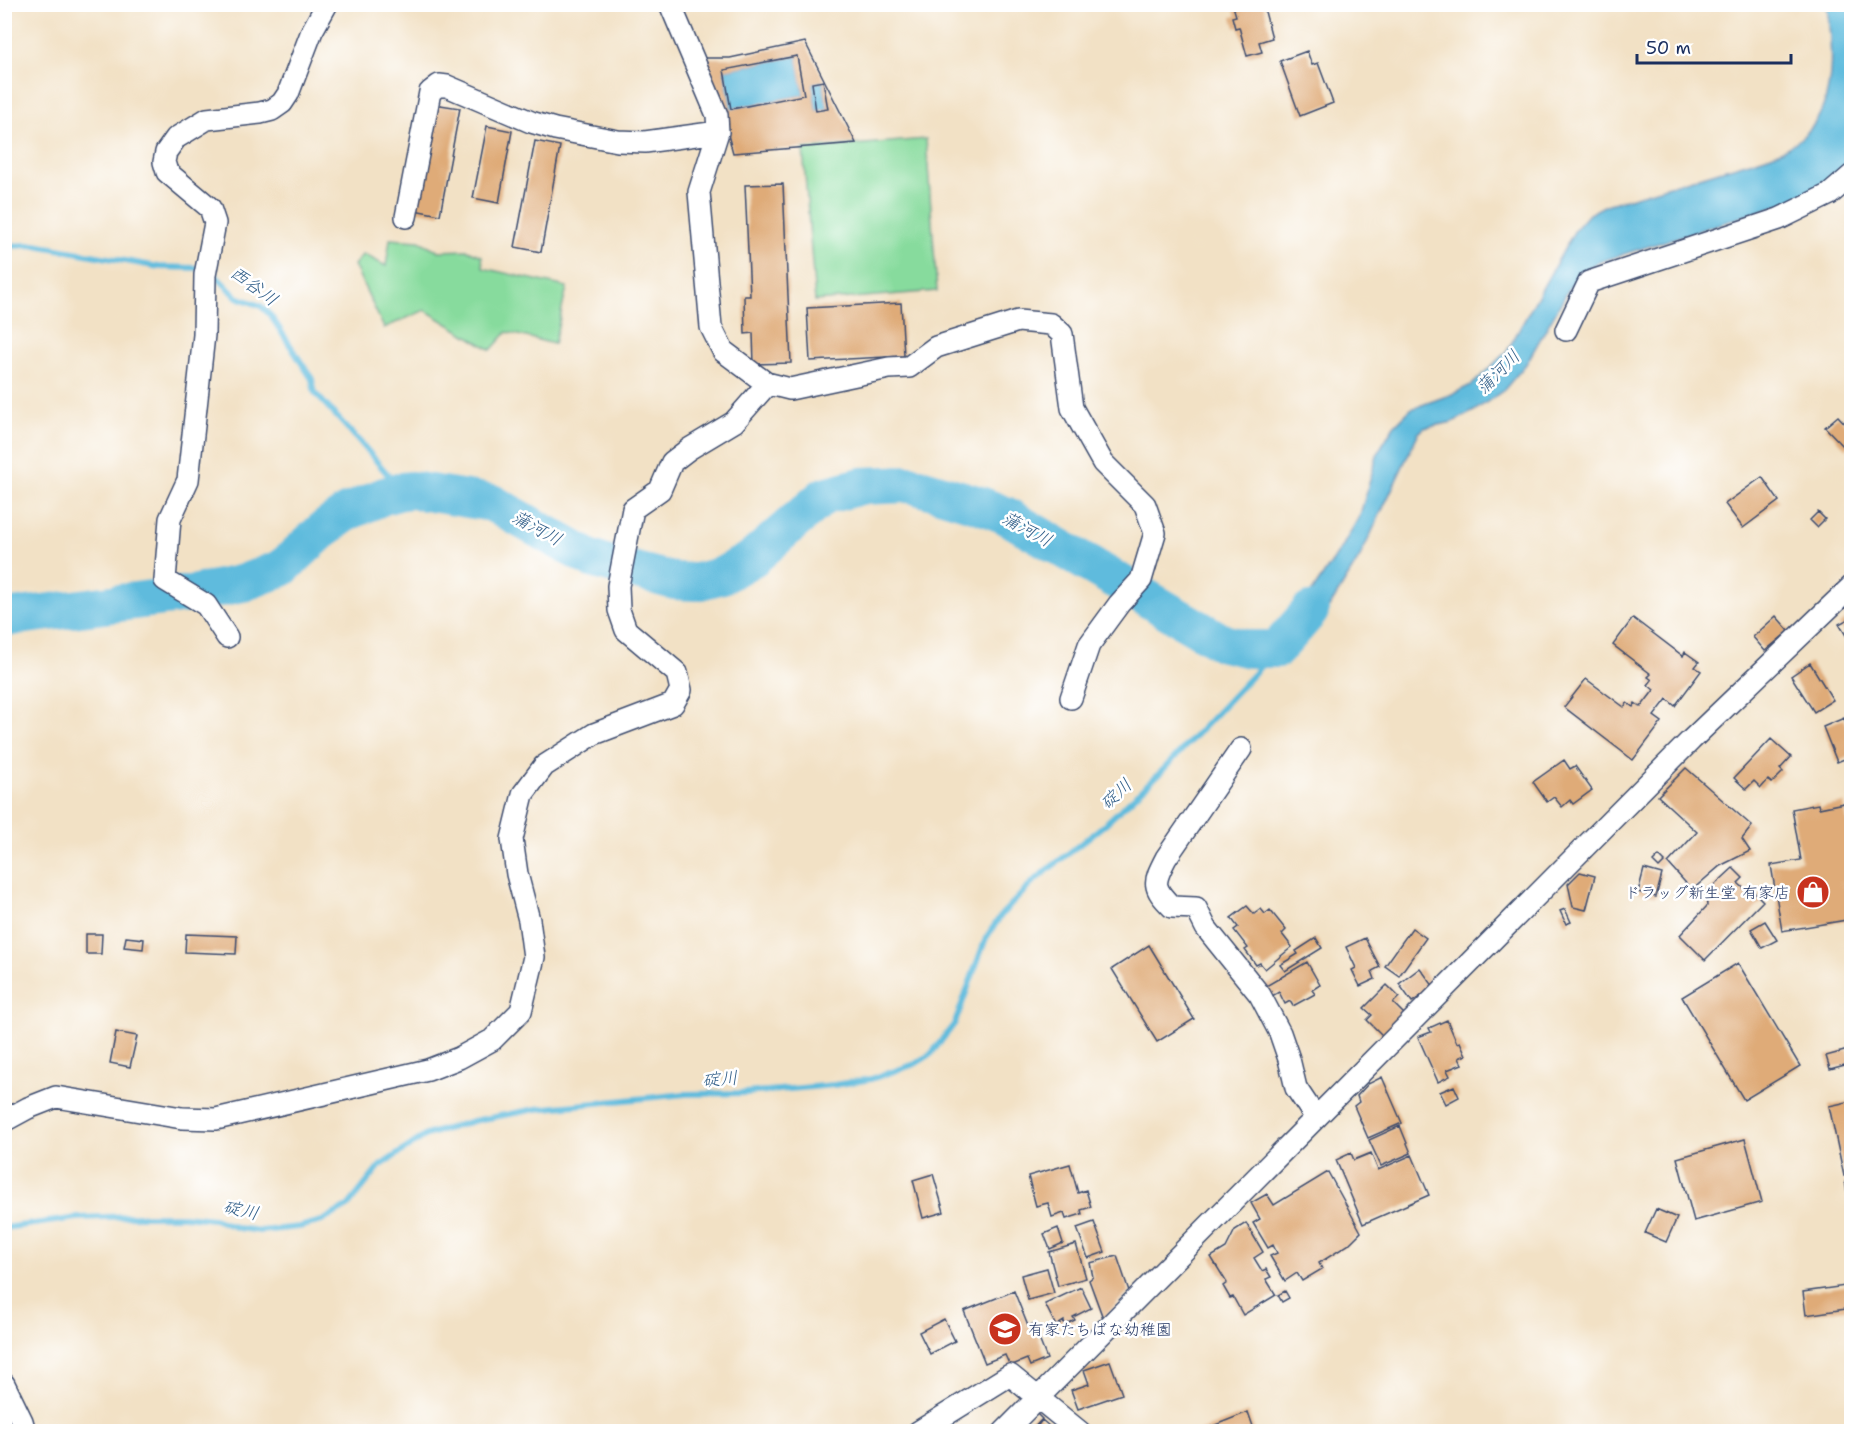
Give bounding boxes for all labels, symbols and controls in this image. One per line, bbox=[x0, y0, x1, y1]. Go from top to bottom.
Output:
scale bar bbox=[1637, 27, 1792, 65]
text: 50 m bbox=[1646, 36, 1691, 60]
water label: 西谷川 bbox=[225, 260, 283, 312]
water label: 蒲河川 bbox=[1470, 344, 1526, 400]
water label: 蒲河川 bbox=[508, 504, 566, 552]
water label: 蒲河川 bbox=[998, 505, 1056, 553]
water label: 碇川 bbox=[1095, 773, 1137, 815]
shop icon: ドラッグ新生堂 有家店 bbox=[1795, 874, 1831, 910]
place label: ドラッグ新生堂 有家店 bbox=[1625, 882, 1790, 903]
water label: 碇川 bbox=[701, 1065, 739, 1093]
water label: 碇川 bbox=[221, 1194, 261, 1226]
school or university icon: 有家たちばな幼稚園 bbox=[987, 1311, 1023, 1347]
place label: 有家たちばな幼稚園 bbox=[1028, 1319, 1172, 1340]

